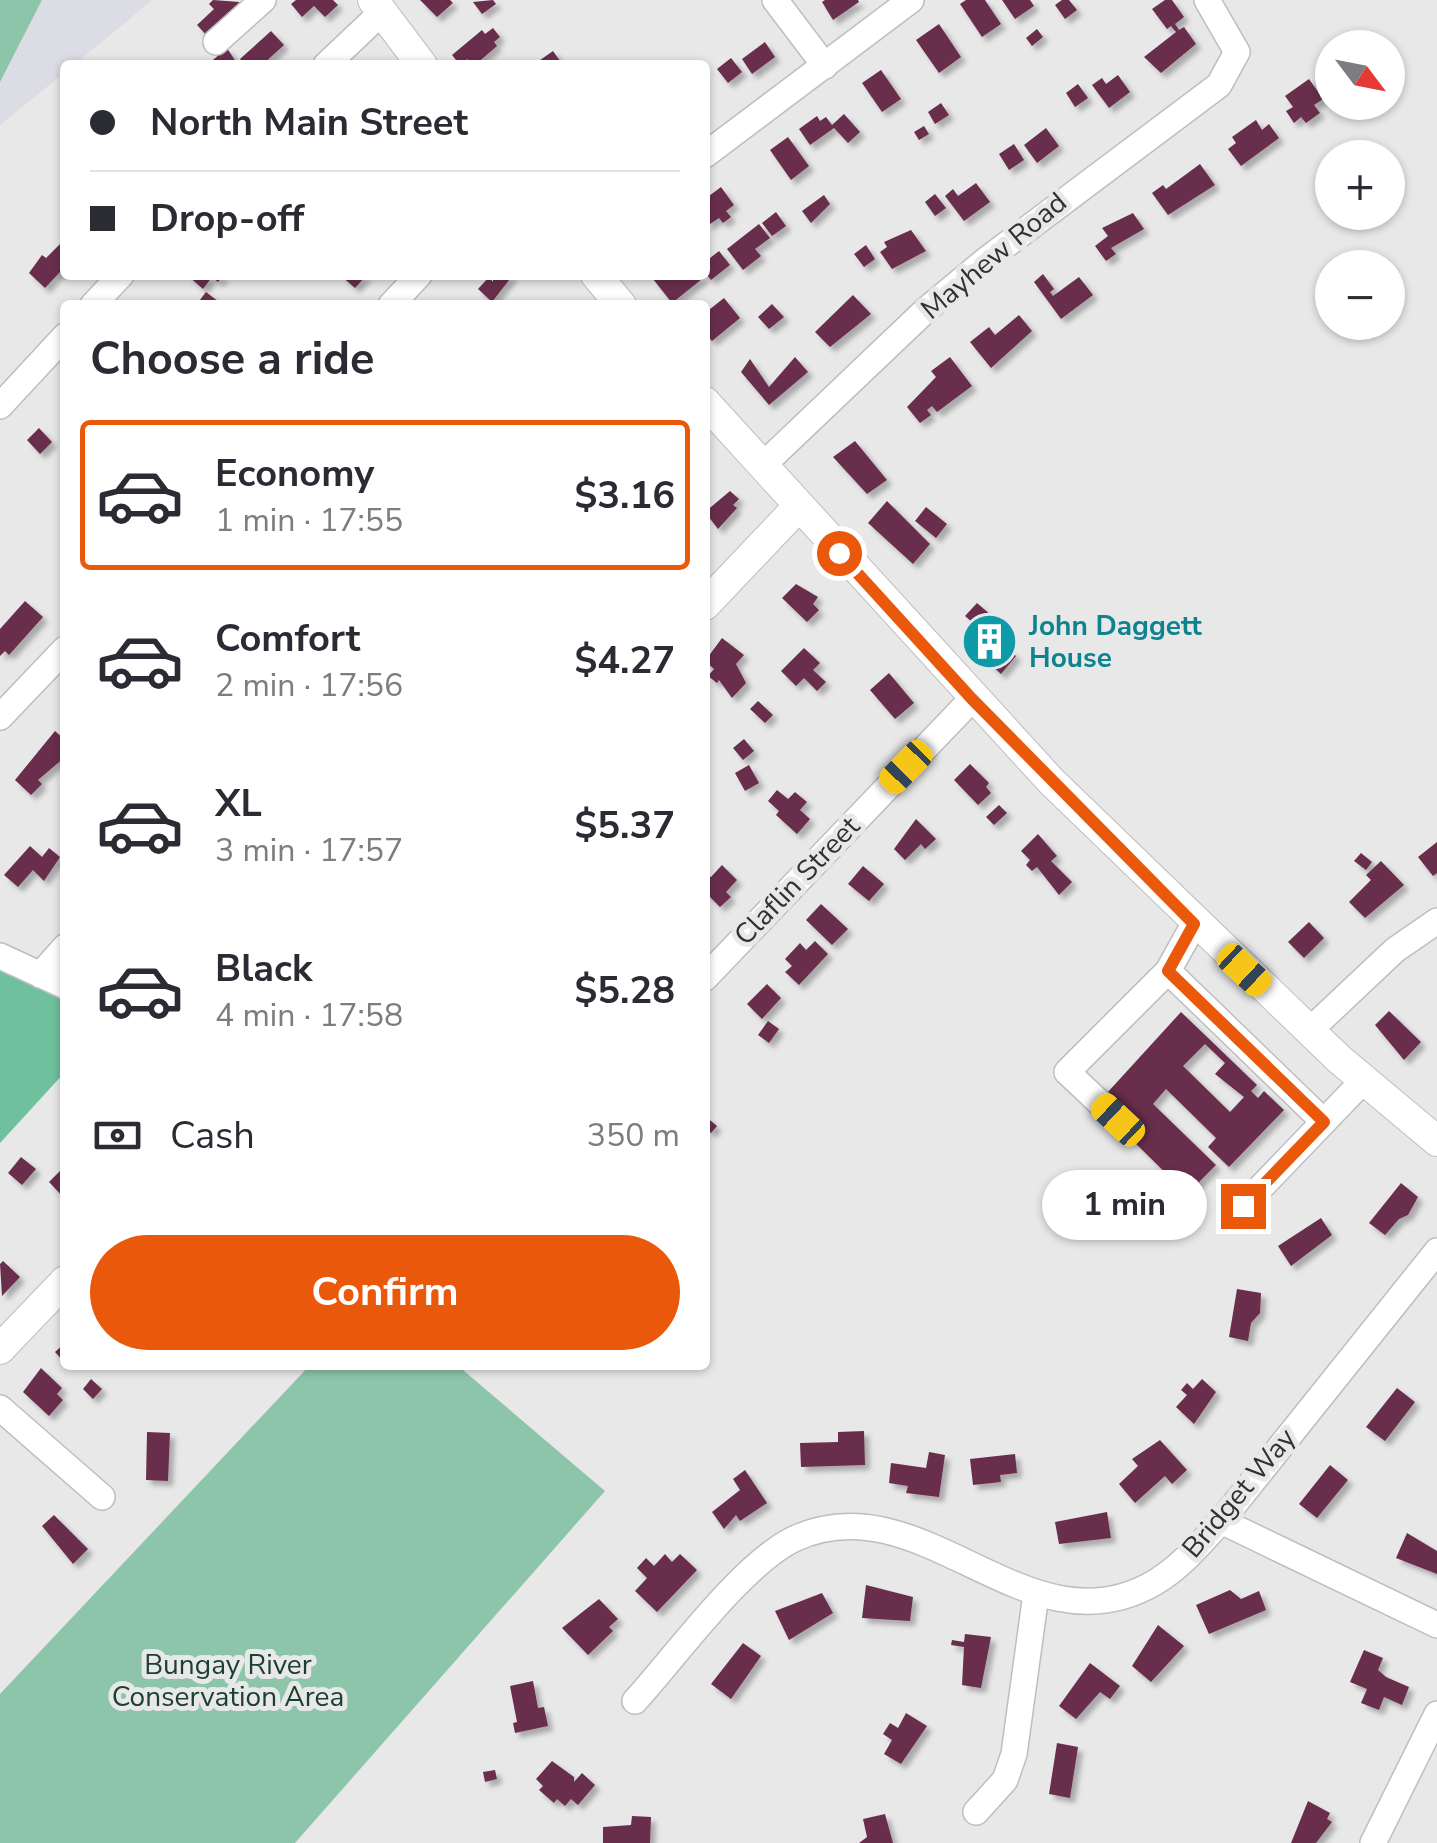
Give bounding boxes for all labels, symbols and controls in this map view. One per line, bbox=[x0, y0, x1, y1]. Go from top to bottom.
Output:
north arrow bbox=[1315, 30, 1405, 120]
map controls bbox=[1315, 30, 1405, 340]
text: North Main Street bbox=[150, 97, 468, 148]
button: + bbox=[1315, 140, 1405, 230]
street label: Mayhew Road bbox=[913, 184, 1075, 328]
text: Drop-off bbox=[150, 193, 304, 244]
button: − bbox=[1315, 250, 1405, 340]
text: Choose a ride bbox=[90, 329, 375, 390]
text: Economy bbox=[215, 448, 374, 499]
icon: car bbox=[95, 450, 185, 540]
text: $3.16 bbox=[574, 470, 675, 521]
text: 1 min · 17:55 bbox=[215, 499, 403, 542]
route start bbox=[817, 531, 862, 576]
place label: John Daggett House bbox=[1028, 607, 1202, 677]
building icon: John Daggett House bbox=[960, 612, 1020, 672]
text: Comfort bbox=[215, 613, 360, 664]
icon: car bbox=[95, 615, 185, 705]
text: $4.27 bbox=[574, 635, 675, 686]
text: 2 min · 17:56 bbox=[215, 664, 403, 707]
car bbox=[874, 735, 938, 799]
text: XL bbox=[215, 778, 262, 829]
icon: car bbox=[95, 780, 185, 870]
text: $5.37 bbox=[574, 800, 675, 851]
street label: Claflin Street bbox=[726, 808, 868, 954]
text: 3 min · 17:57 bbox=[215, 829, 403, 872]
car bbox=[1212, 939, 1276, 1001]
text: Black bbox=[215, 943, 312, 994]
icon: car bbox=[95, 945, 185, 1035]
text: $5.28 bbox=[574, 965, 675, 1016]
text: 4 min · 17:58 bbox=[215, 994, 403, 1037]
car bbox=[1086, 1089, 1150, 1151]
icon: cash bbox=[90, 1108, 145, 1163]
text: Cash bbox=[170, 1110, 255, 1161]
text: 350 m bbox=[587, 1114, 680, 1157]
callout: 1 min bbox=[1043, 1171, 1208, 1241]
text: 1 min bbox=[1083, 1183, 1166, 1226]
route end bbox=[1221, 1184, 1266, 1229]
button: Confirm bbox=[90, 1235, 680, 1350]
street label: Bridget Way bbox=[1174, 1420, 1305, 1566]
park label: Bungay River Conservation Area bbox=[112, 1646, 344, 1716]

